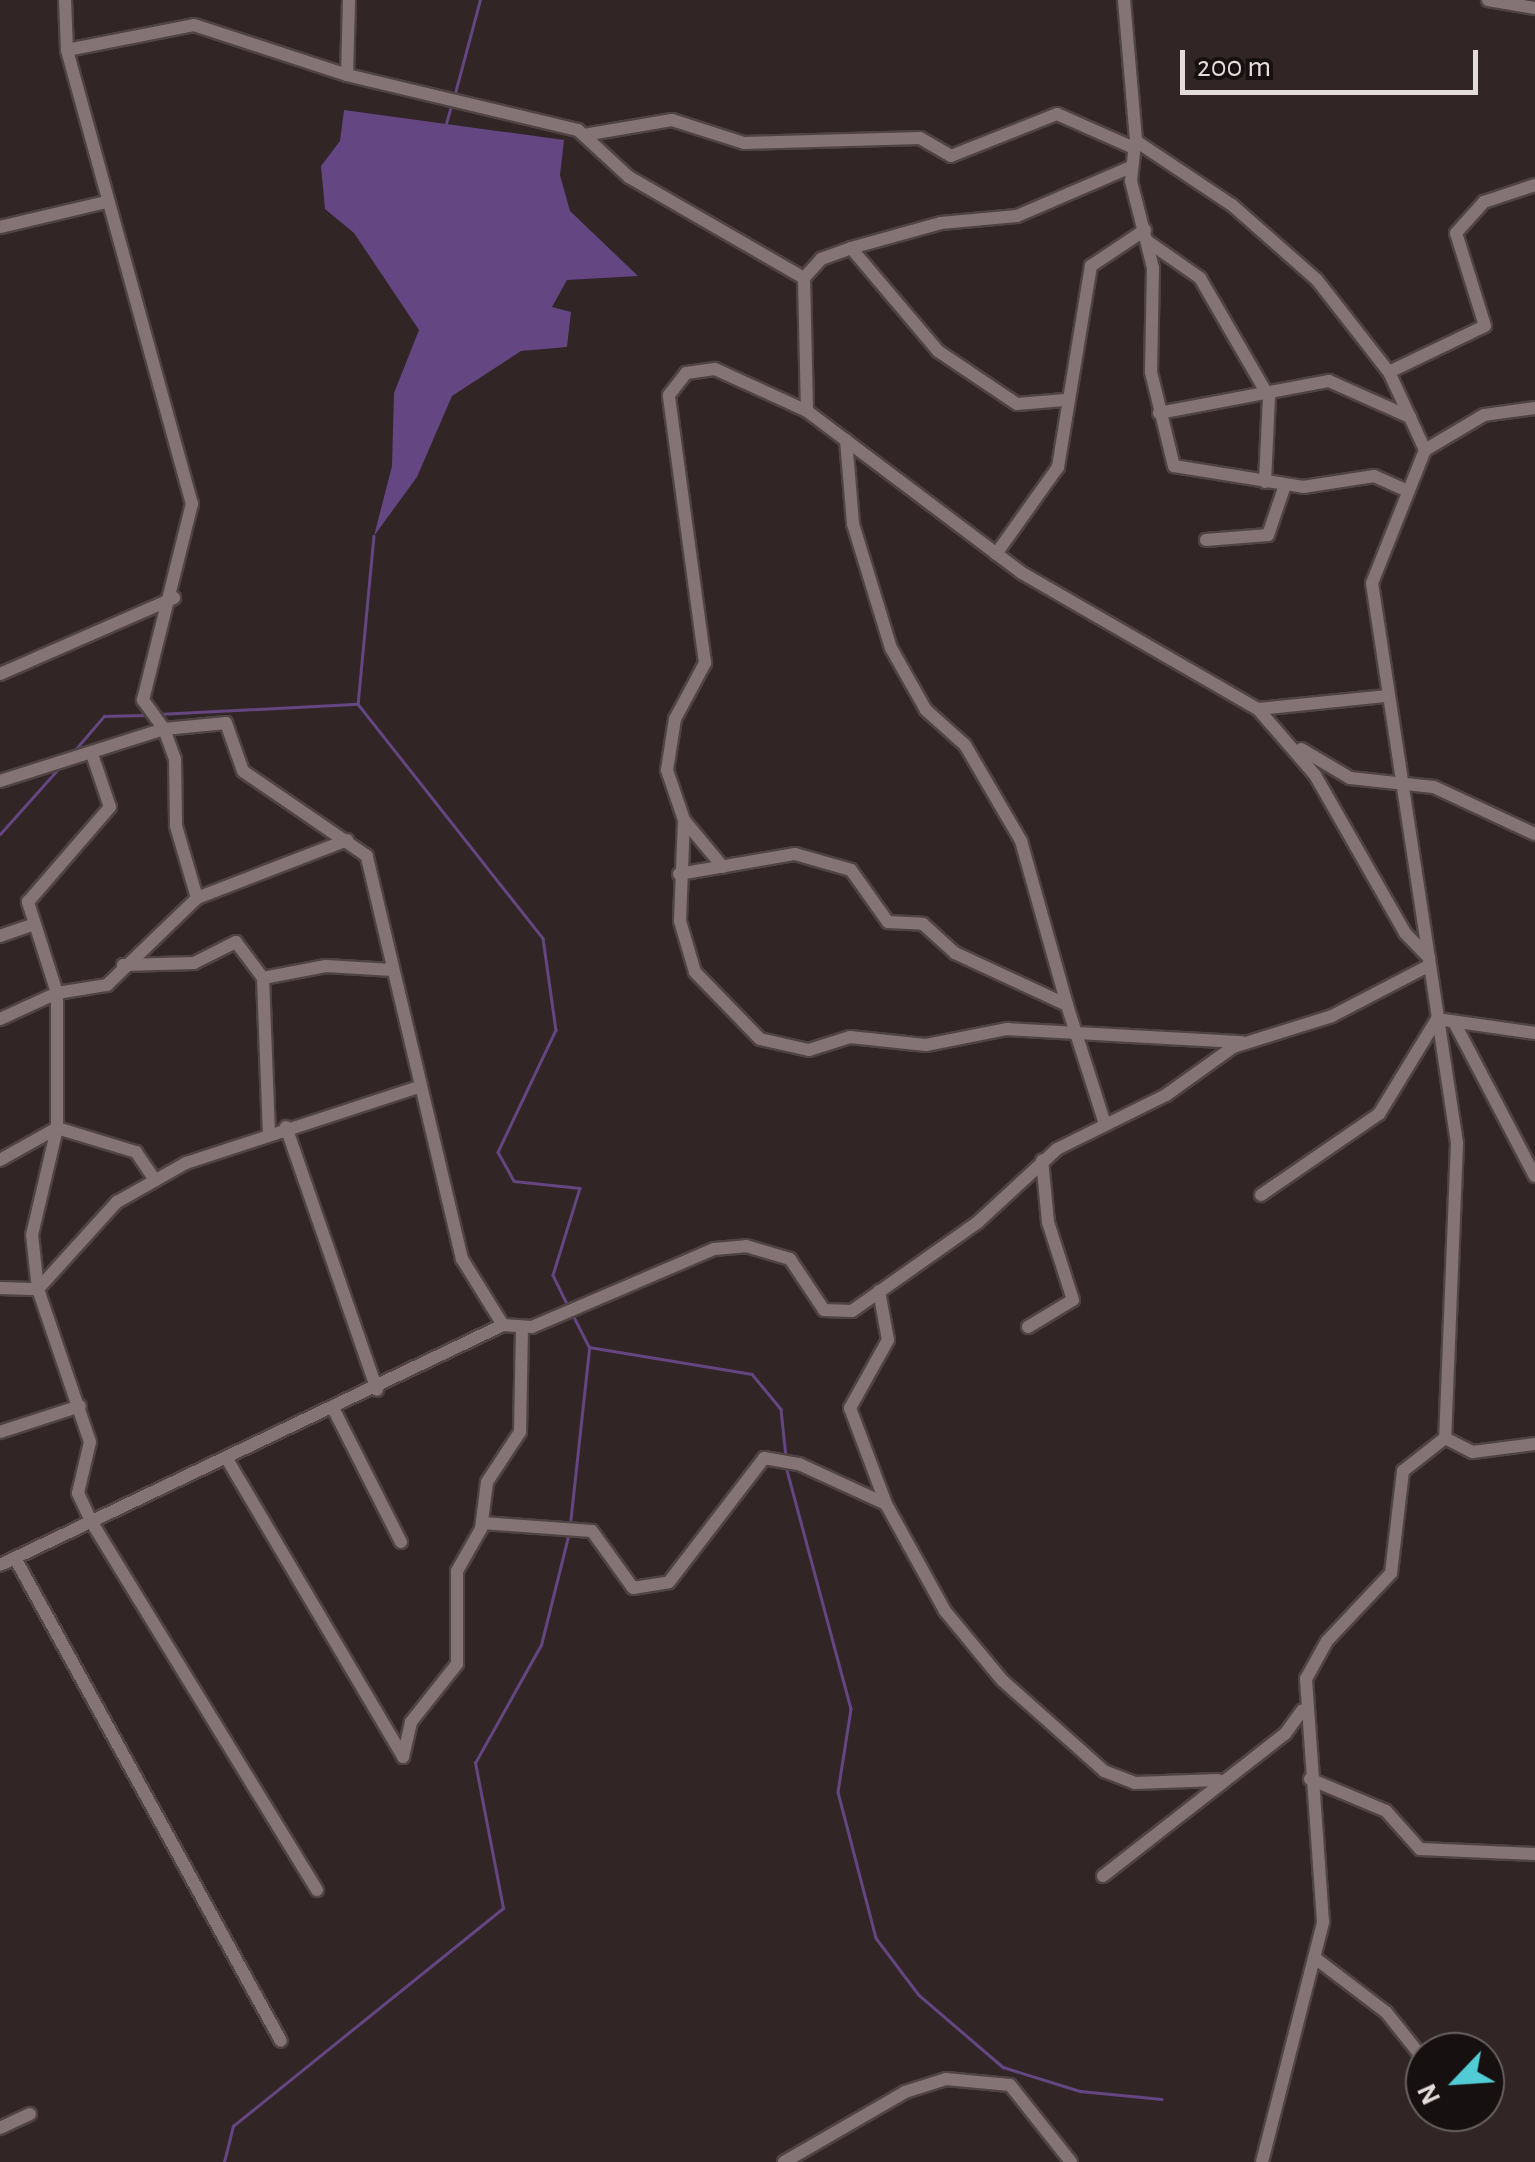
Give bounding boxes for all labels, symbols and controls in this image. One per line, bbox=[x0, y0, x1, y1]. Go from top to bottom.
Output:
scale bar bbox=[1185, 30, 1482, 92]
text: 200 m bbox=[1197, 52, 1271, 82]
north arrow bbox=[1405, 2032, 1505, 2132]
text: N bbox=[1413, 2079, 1446, 2109]

